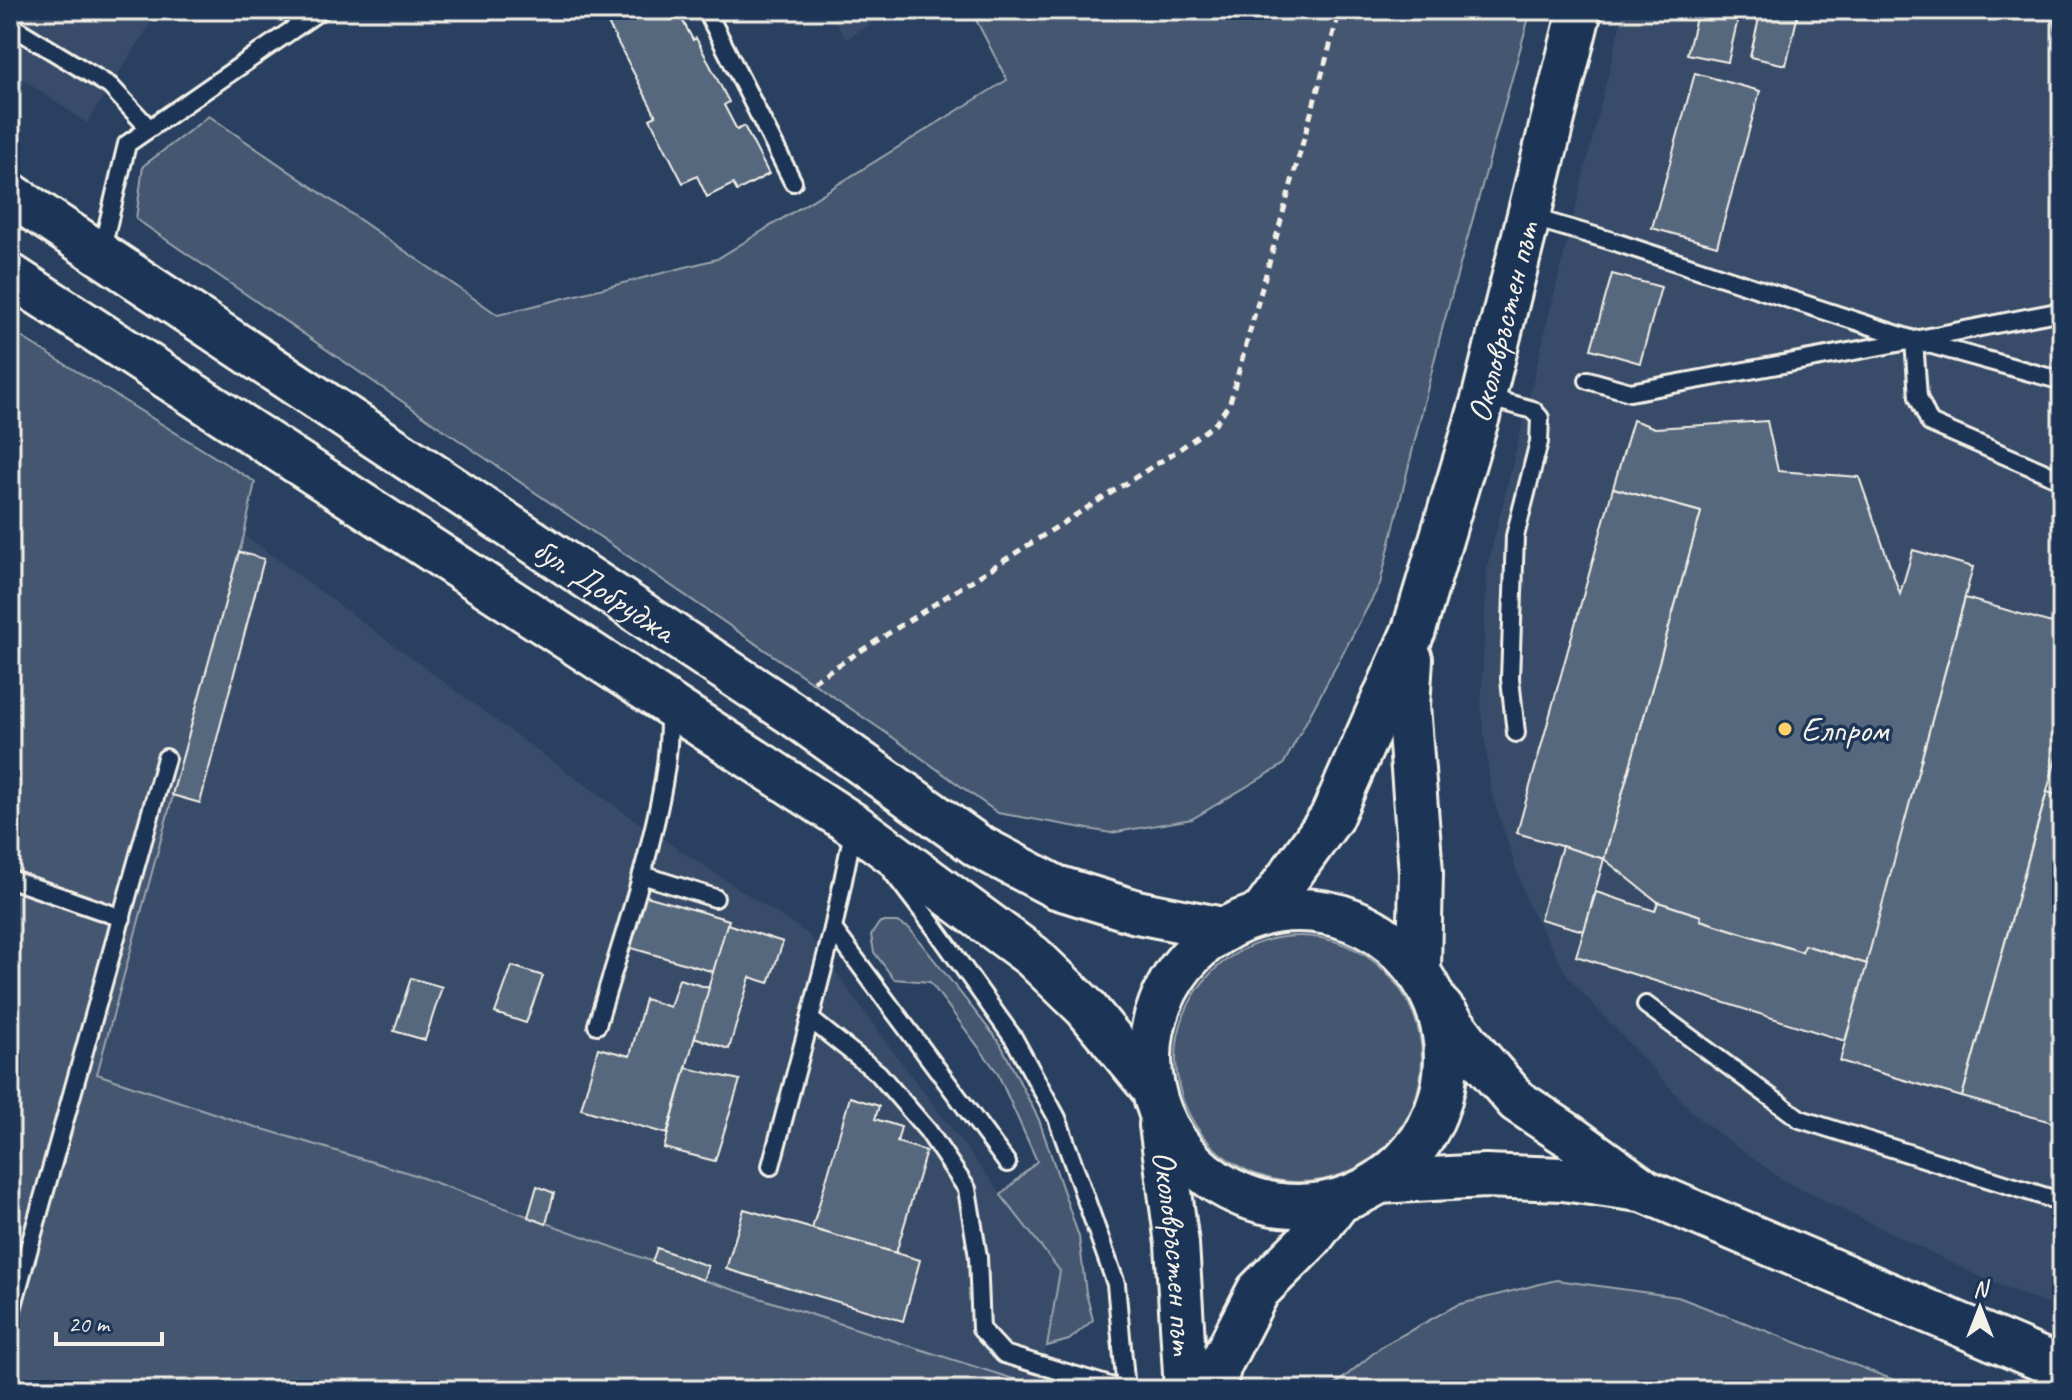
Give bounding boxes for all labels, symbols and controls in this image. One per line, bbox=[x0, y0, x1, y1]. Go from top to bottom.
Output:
street label: Околовръстен път bbox=[1456, 215, 1549, 427]
street label: бул. Добруджа bbox=[525, 527, 686, 654]
place label: Елпром bbox=[1801, 708, 1891, 751]
marker: Елпром bbox=[1776, 720, 1794, 738]
street label: Околовръстен път bbox=[1143, 1148, 1205, 1358]
north arrow bbox=[1940, 1268, 2020, 1348]
text: N bbox=[1973, 1275, 1990, 1303]
scale bar bbox=[56, 1296, 162, 1346]
text: 20 m bbox=[68, 1309, 111, 1339]

